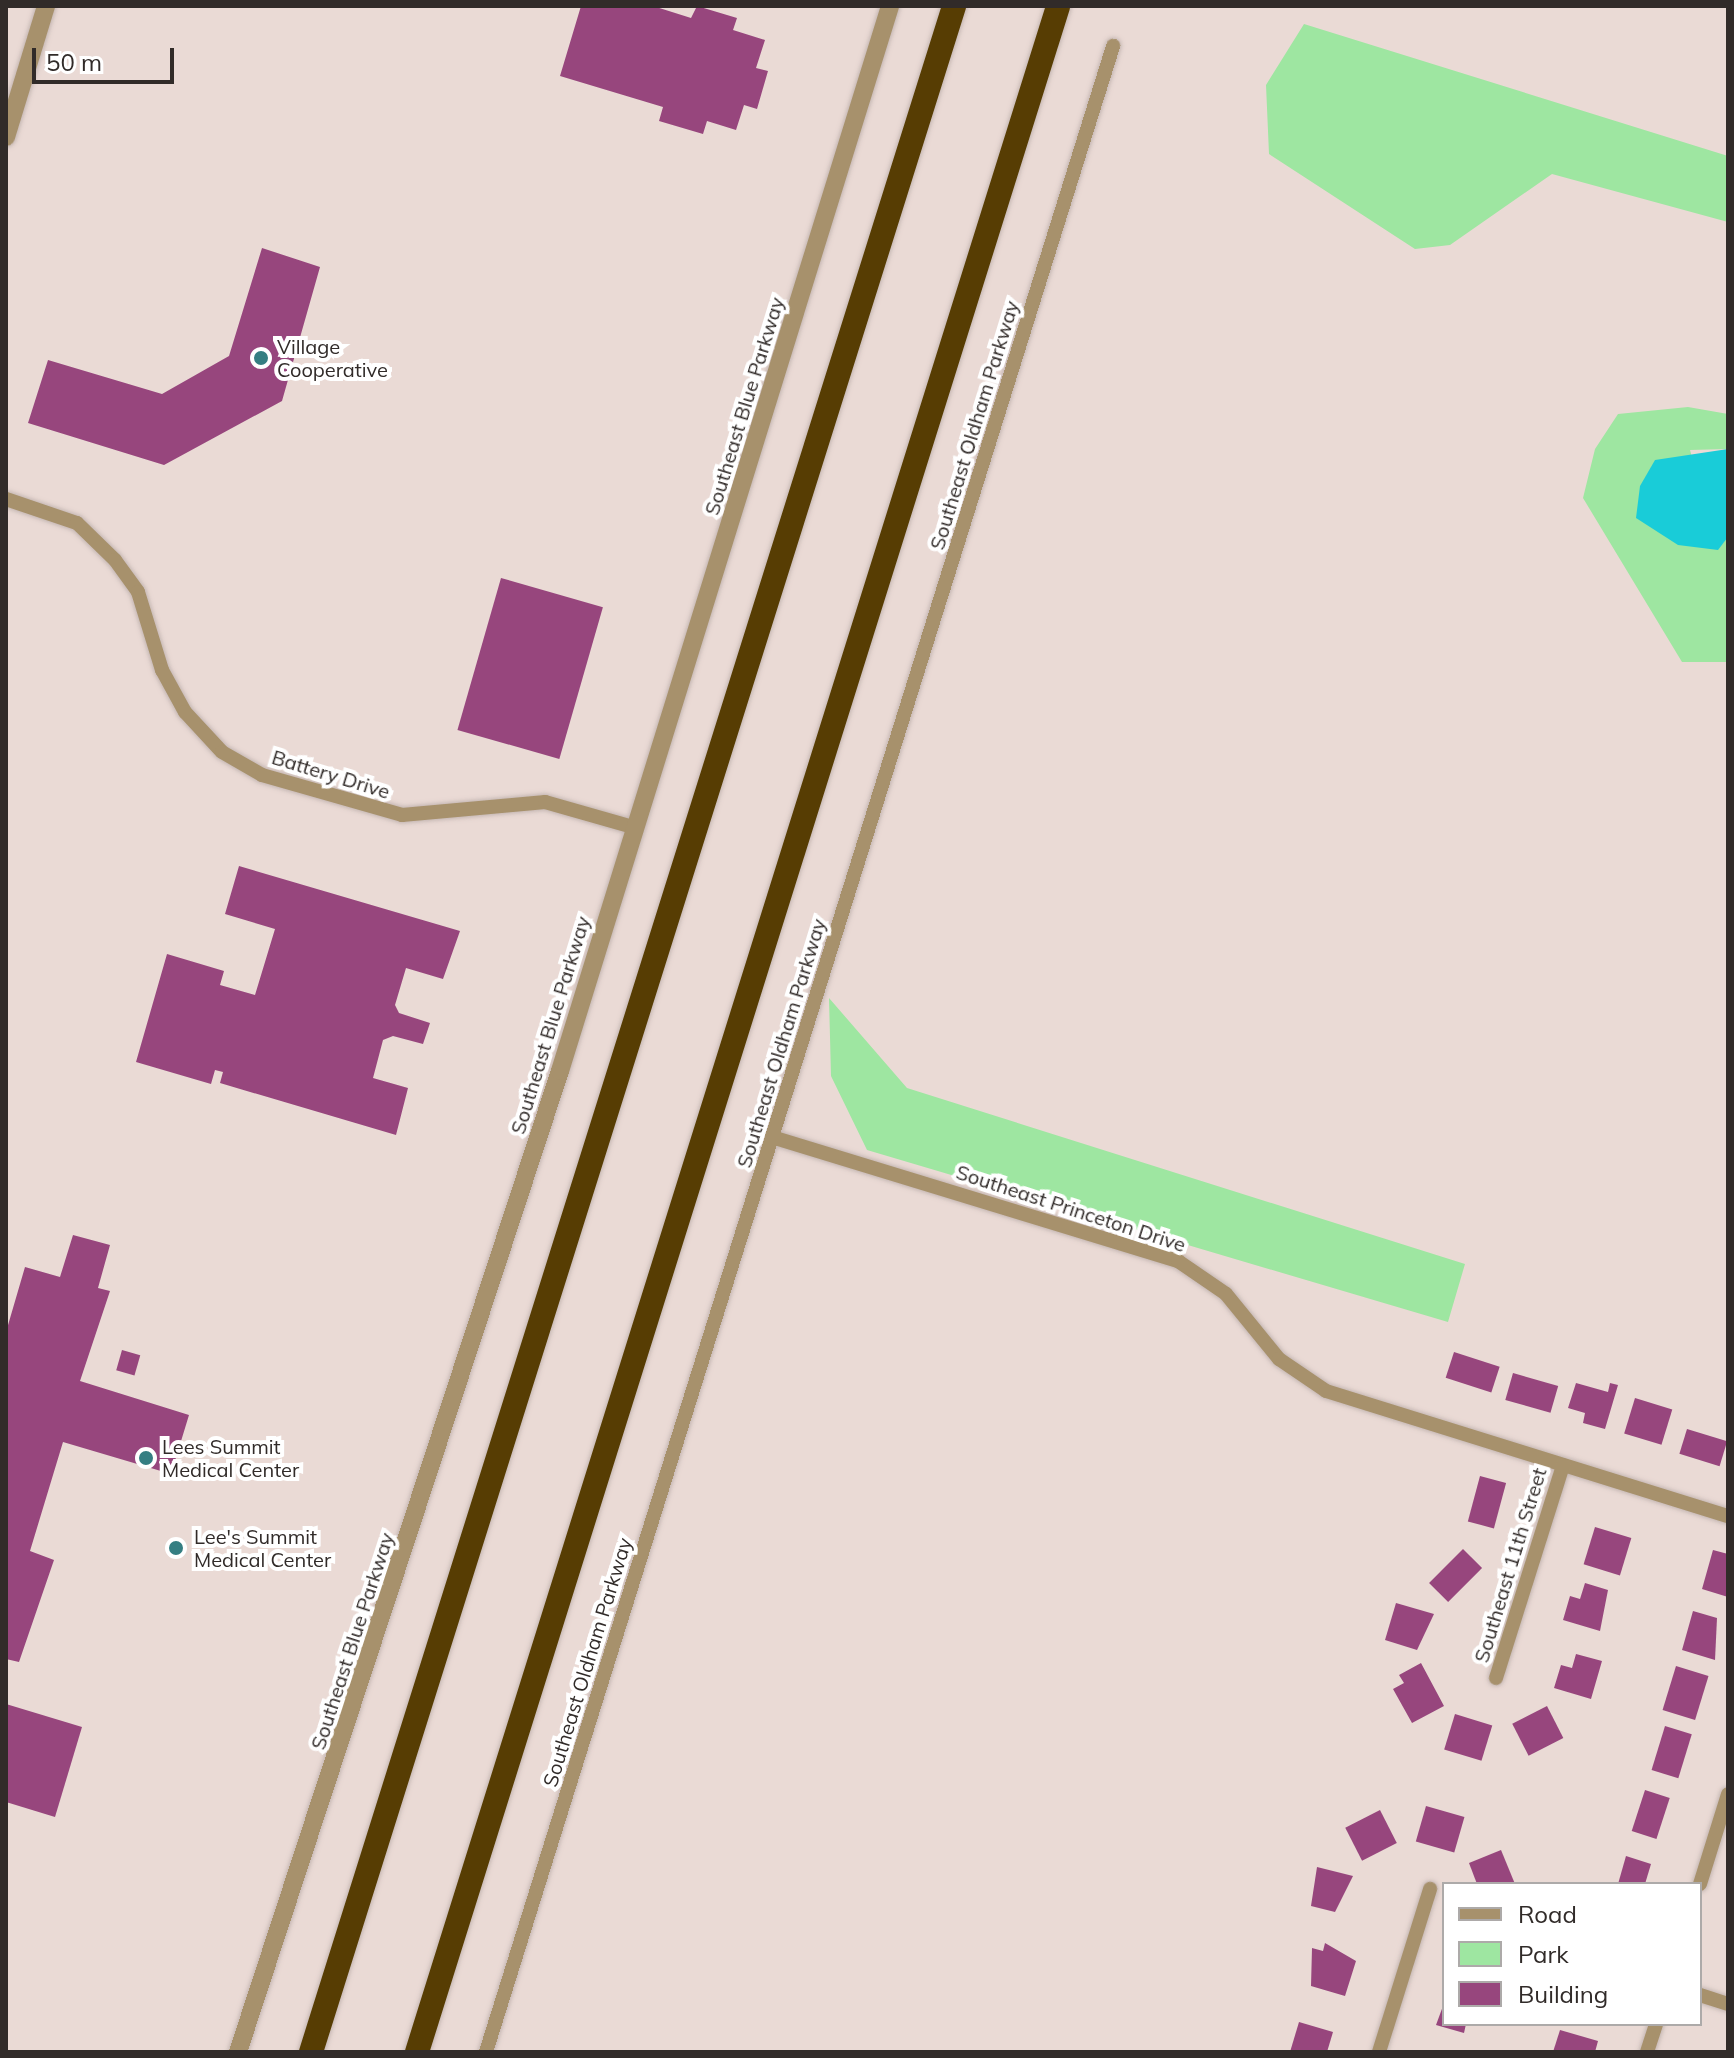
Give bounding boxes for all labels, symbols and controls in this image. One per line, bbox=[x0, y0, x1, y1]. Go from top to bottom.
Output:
scale bar bbox=[36, 32, 178, 82]
text: 50 m bbox=[46, 47, 102, 77]
street label: Southeast Blue Parkway bbox=[699, 294, 789, 518]
street label: Southeast Oldham Parkway bbox=[925, 298, 1023, 552]
place label: Village Cooperative bbox=[277, 334, 388, 381]
marker: Village Cooperative bbox=[252, 349, 270, 367]
street label: Battery Drive bbox=[269, 745, 393, 803]
street label: Southeast Blue Parkway bbox=[505, 913, 595, 1137]
street label: Southeast Oldham Parkway bbox=[732, 916, 830, 1170]
street label: Southeast Princeton Drive bbox=[953, 1160, 1189, 1256]
place label: Lees Summit Medical Center bbox=[162, 1434, 299, 1481]
marker: Lees Summit Medical Center bbox=[137, 1449, 155, 1467]
street label: Southeast 11th Street bbox=[1469, 1465, 1551, 1665]
place label: Lee's Summit Medical Center bbox=[194, 1524, 331, 1571]
street label: Southeast Blue Parkway bbox=[306, 1530, 398, 1752]
street label: Southeast Oldham Parkway bbox=[538, 1535, 636, 1789]
marker: Lee's Summit Medical Center bbox=[165, 1537, 187, 1559]
legend bbox=[1442, 1882, 1702, 2026]
text: Road bbox=[1518, 1899, 1577, 1929]
text: Park bbox=[1518, 1939, 1569, 1969]
text: Building bbox=[1518, 1979, 1608, 2009]

